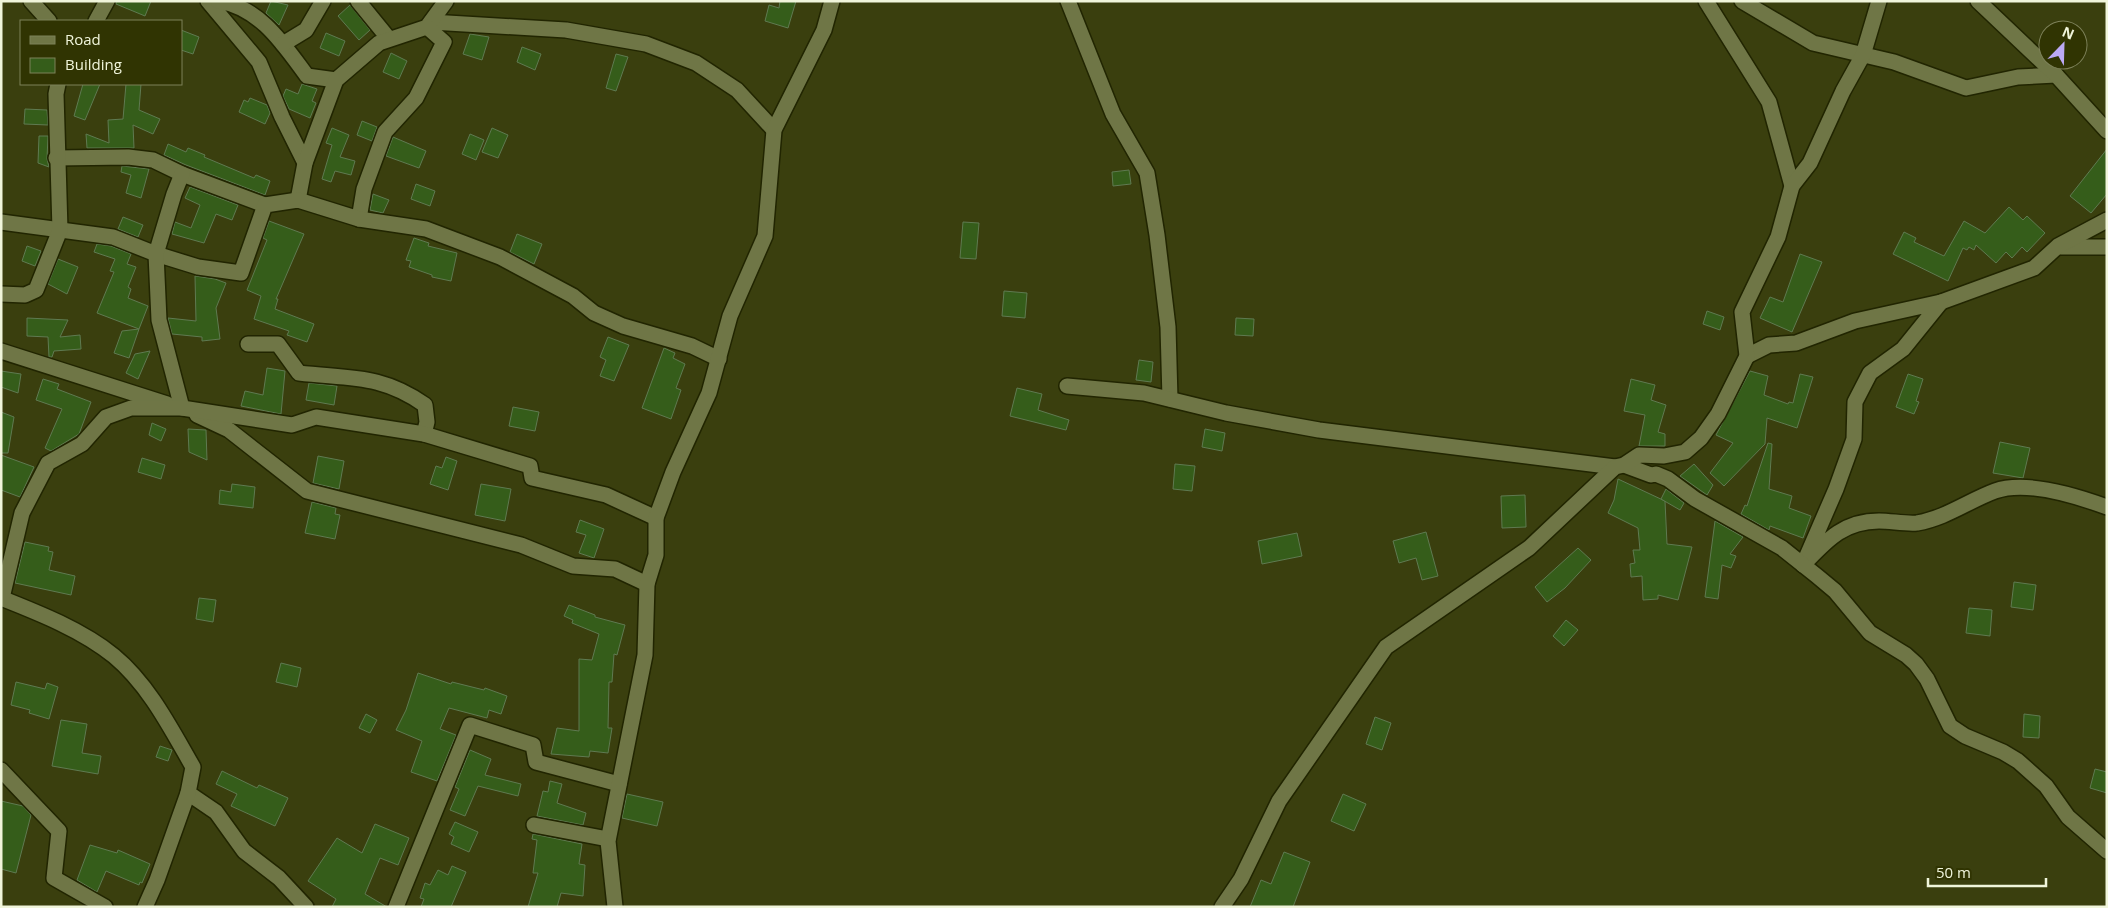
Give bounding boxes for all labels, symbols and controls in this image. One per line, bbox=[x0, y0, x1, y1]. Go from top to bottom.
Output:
legend bbox=[20, 20, 182, 85]
north arrow bbox=[2038, 20, 2088, 70]
text: N bbox=[2059, 22, 2077, 44]
text: Road bbox=[65, 29, 101, 49]
text: Building bbox=[65, 54, 122, 74]
scale bar bbox=[1928, 856, 2046, 888]
text: 50 m bbox=[1936, 862, 1971, 882]

